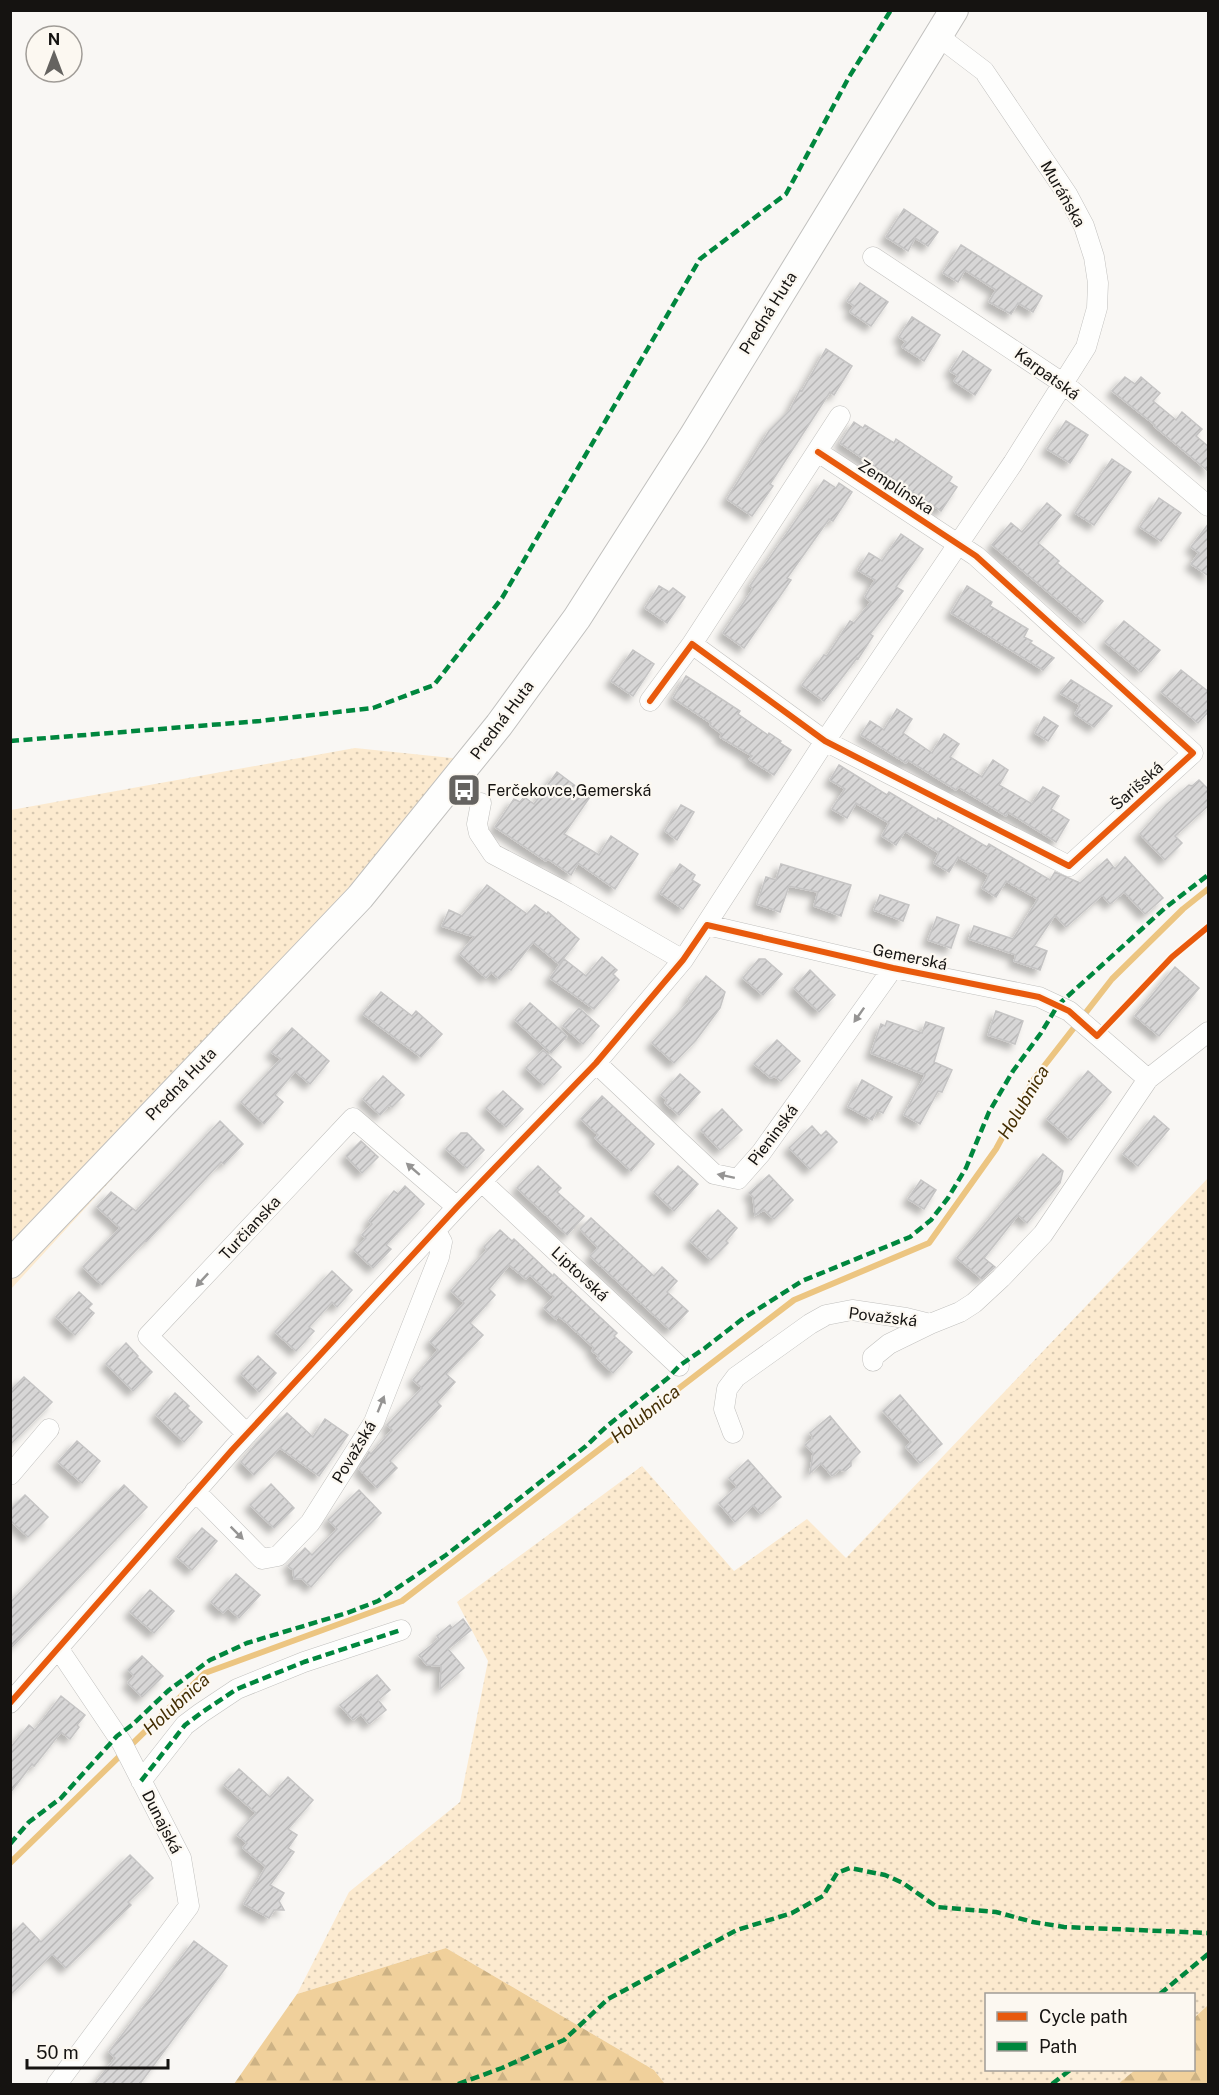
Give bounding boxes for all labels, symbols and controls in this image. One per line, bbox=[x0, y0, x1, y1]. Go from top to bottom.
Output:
north arrow bbox=[24, 24, 84, 84]
text: N bbox=[48, 30, 60, 49]
street label: Muráňska bbox=[1036, 158, 1090, 230]
street label: Predná Huta bbox=[735, 268, 801, 358]
street label: Karpatská bbox=[1011, 344, 1083, 404]
street label: Zemplínska bbox=[855, 456, 937, 518]
street label: Predná Huta bbox=[466, 677, 538, 763]
street label: Šarišská bbox=[1106, 757, 1167, 814]
bus stop icon: Ferčekovce,Gemerská bbox=[446, 772, 482, 808]
place label: Ferčekovce,Gemerská bbox=[487, 781, 651, 800]
street label: Gemerská bbox=[871, 940, 949, 974]
one-way arrow bbox=[853, 1007, 865, 1023]
street label: Predná Huta bbox=[142, 1044, 220, 1124]
water label: Holubnica bbox=[993, 1061, 1053, 1143]
street label: Pieninská bbox=[744, 1101, 802, 1169]
one-way arrow bbox=[406, 1163, 421, 1176]
one-way arrow bbox=[716, 1171, 735, 1180]
street label: Turčianska bbox=[216, 1192, 284, 1264]
street label: Liptovská bbox=[548, 1243, 612, 1305]
one-way arrow bbox=[195, 1273, 209, 1287]
street label: Považská bbox=[848, 1303, 918, 1331]
water label: Holubnica bbox=[606, 1380, 684, 1448]
one-way arrow bbox=[376, 1395, 386, 1413]
street label: Považská bbox=[328, 1418, 380, 1486]
one-way arrow bbox=[229, 1525, 243, 1539]
water label: Holubnica bbox=[139, 1669, 213, 1739]
street label: Dunajská bbox=[138, 1787, 186, 1857]
legend bbox=[985, 1993, 1195, 2071]
text: Cycle path bbox=[1039, 2006, 1128, 2027]
scale bar bbox=[27, 2032, 168, 2070]
text: Path bbox=[1039, 2036, 1077, 2057]
text: 50 m bbox=[36, 2042, 79, 2063]

